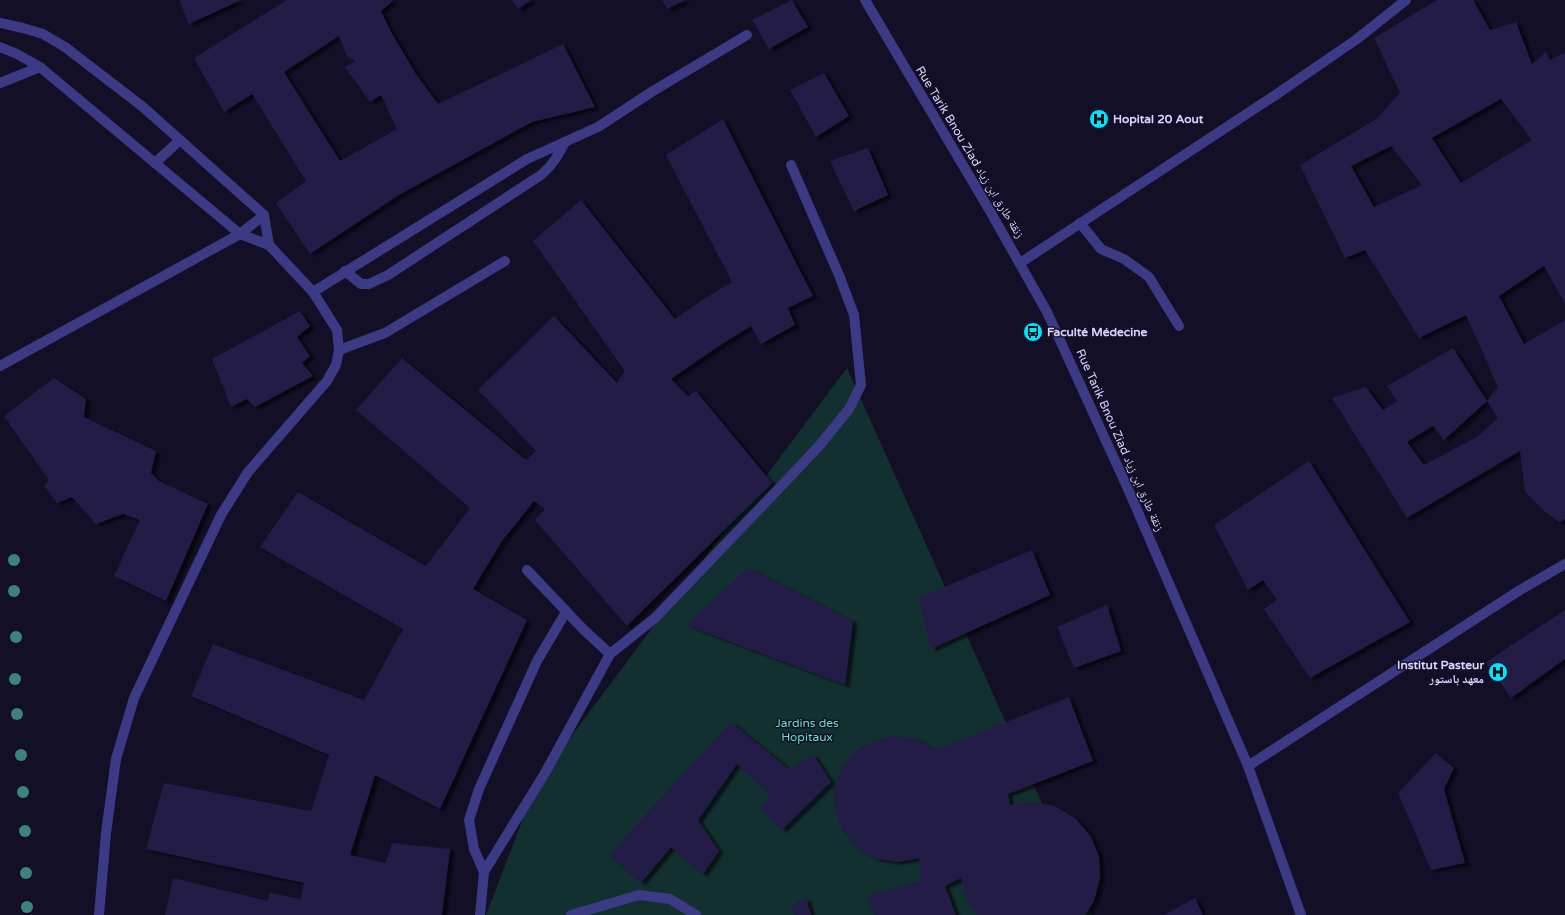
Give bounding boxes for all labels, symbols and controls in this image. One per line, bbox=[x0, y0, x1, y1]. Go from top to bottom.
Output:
street label: Rue Tarik Bnou Ziad زنقة طارق ابن زياد bbox=[913, 63, 1027, 241]
hospital icon: Hopital 20 Aout bbox=[1088, 108, 1110, 130]
place label: Hopital 20 Aout bbox=[1113, 112, 1204, 127]
bus stop icon: Faculté Médecine bbox=[1022, 321, 1044, 343]
place label: Faculté Médecine bbox=[1047, 325, 1148, 339]
street label: Rue Tarik Bnou Ziad زنقة طارق ابن زياد bbox=[1073, 347, 1167, 534]
place label: Institut Pasteur معهد باستور bbox=[1397, 658, 1484, 686]
hospital icon: Institut Pasteur معهد باستور bbox=[1487, 661, 1509, 683]
park label: Jardins des Hopitaux bbox=[775, 716, 839, 744]

